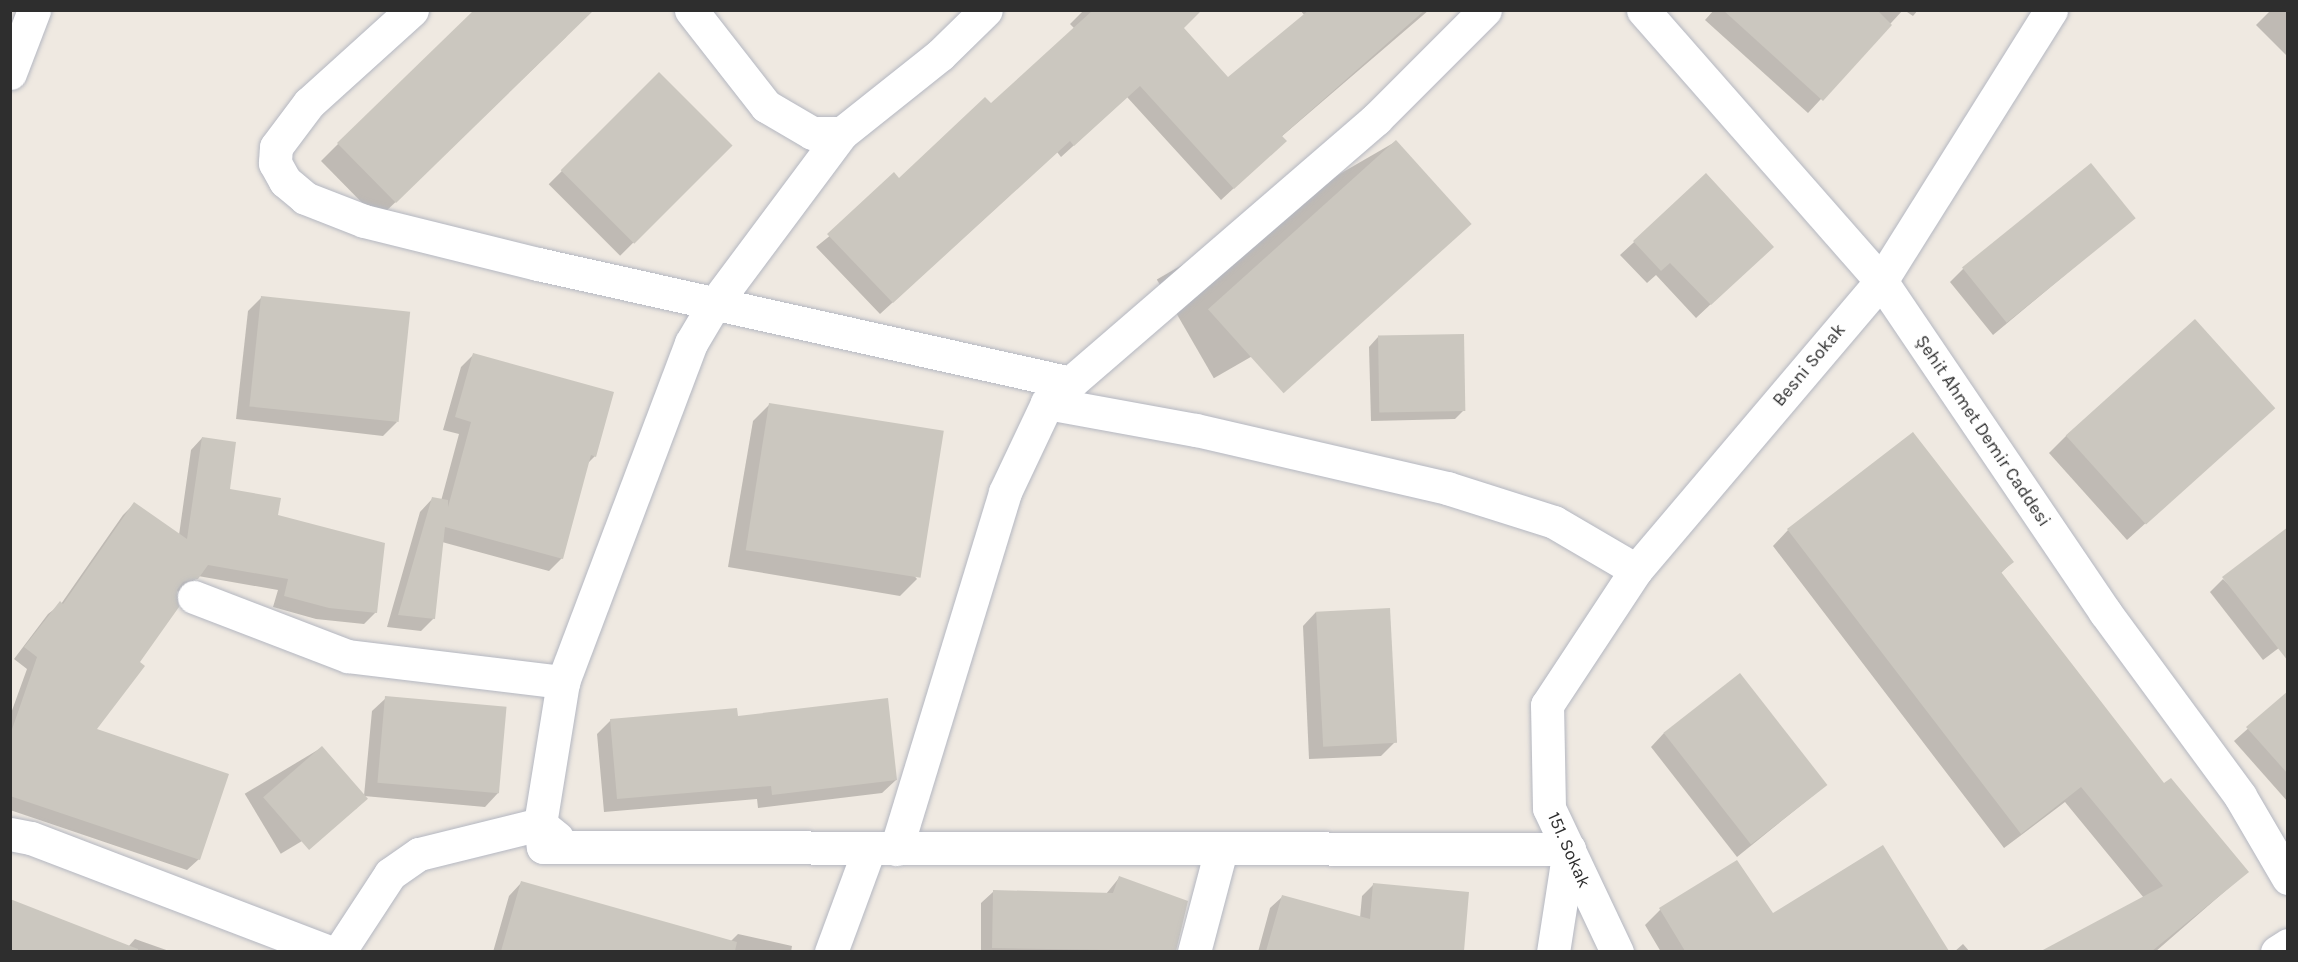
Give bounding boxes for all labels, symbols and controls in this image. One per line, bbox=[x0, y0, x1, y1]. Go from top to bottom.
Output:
street label: Besni Sokak bbox=[1768, 319, 1850, 411]
street label: Şehit Ahmet Demir Caddesi bbox=[1911, 331, 2055, 531]
street label: 151. Sokak bbox=[1543, 809, 1595, 891]

